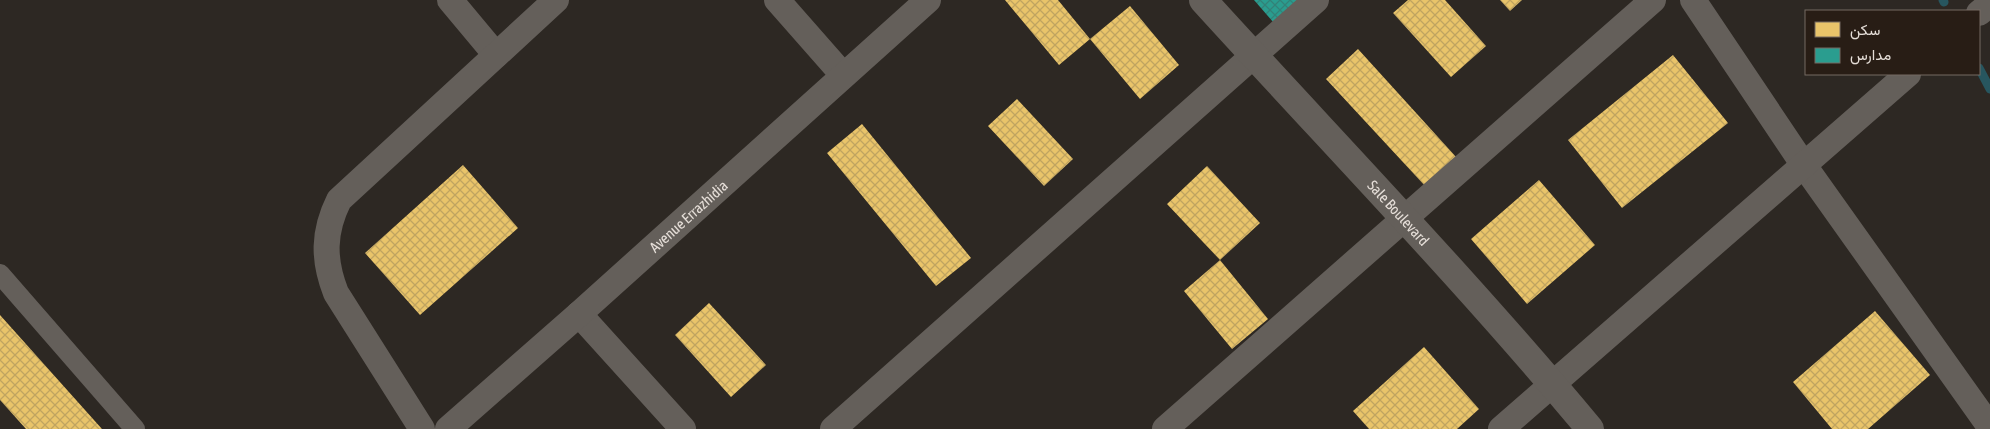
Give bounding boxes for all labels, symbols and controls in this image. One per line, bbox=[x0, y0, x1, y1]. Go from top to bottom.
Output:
legend bbox=[1805, 10, 1980, 75]
text: سكن bbox=[1850, 21, 1880, 40]
text: مدارس bbox=[1850, 46, 1891, 65]
street label: Avenue Errazhidia bbox=[645, 176, 731, 255]
street label: Sale Boulevard bbox=[1365, 176, 1433, 249]

